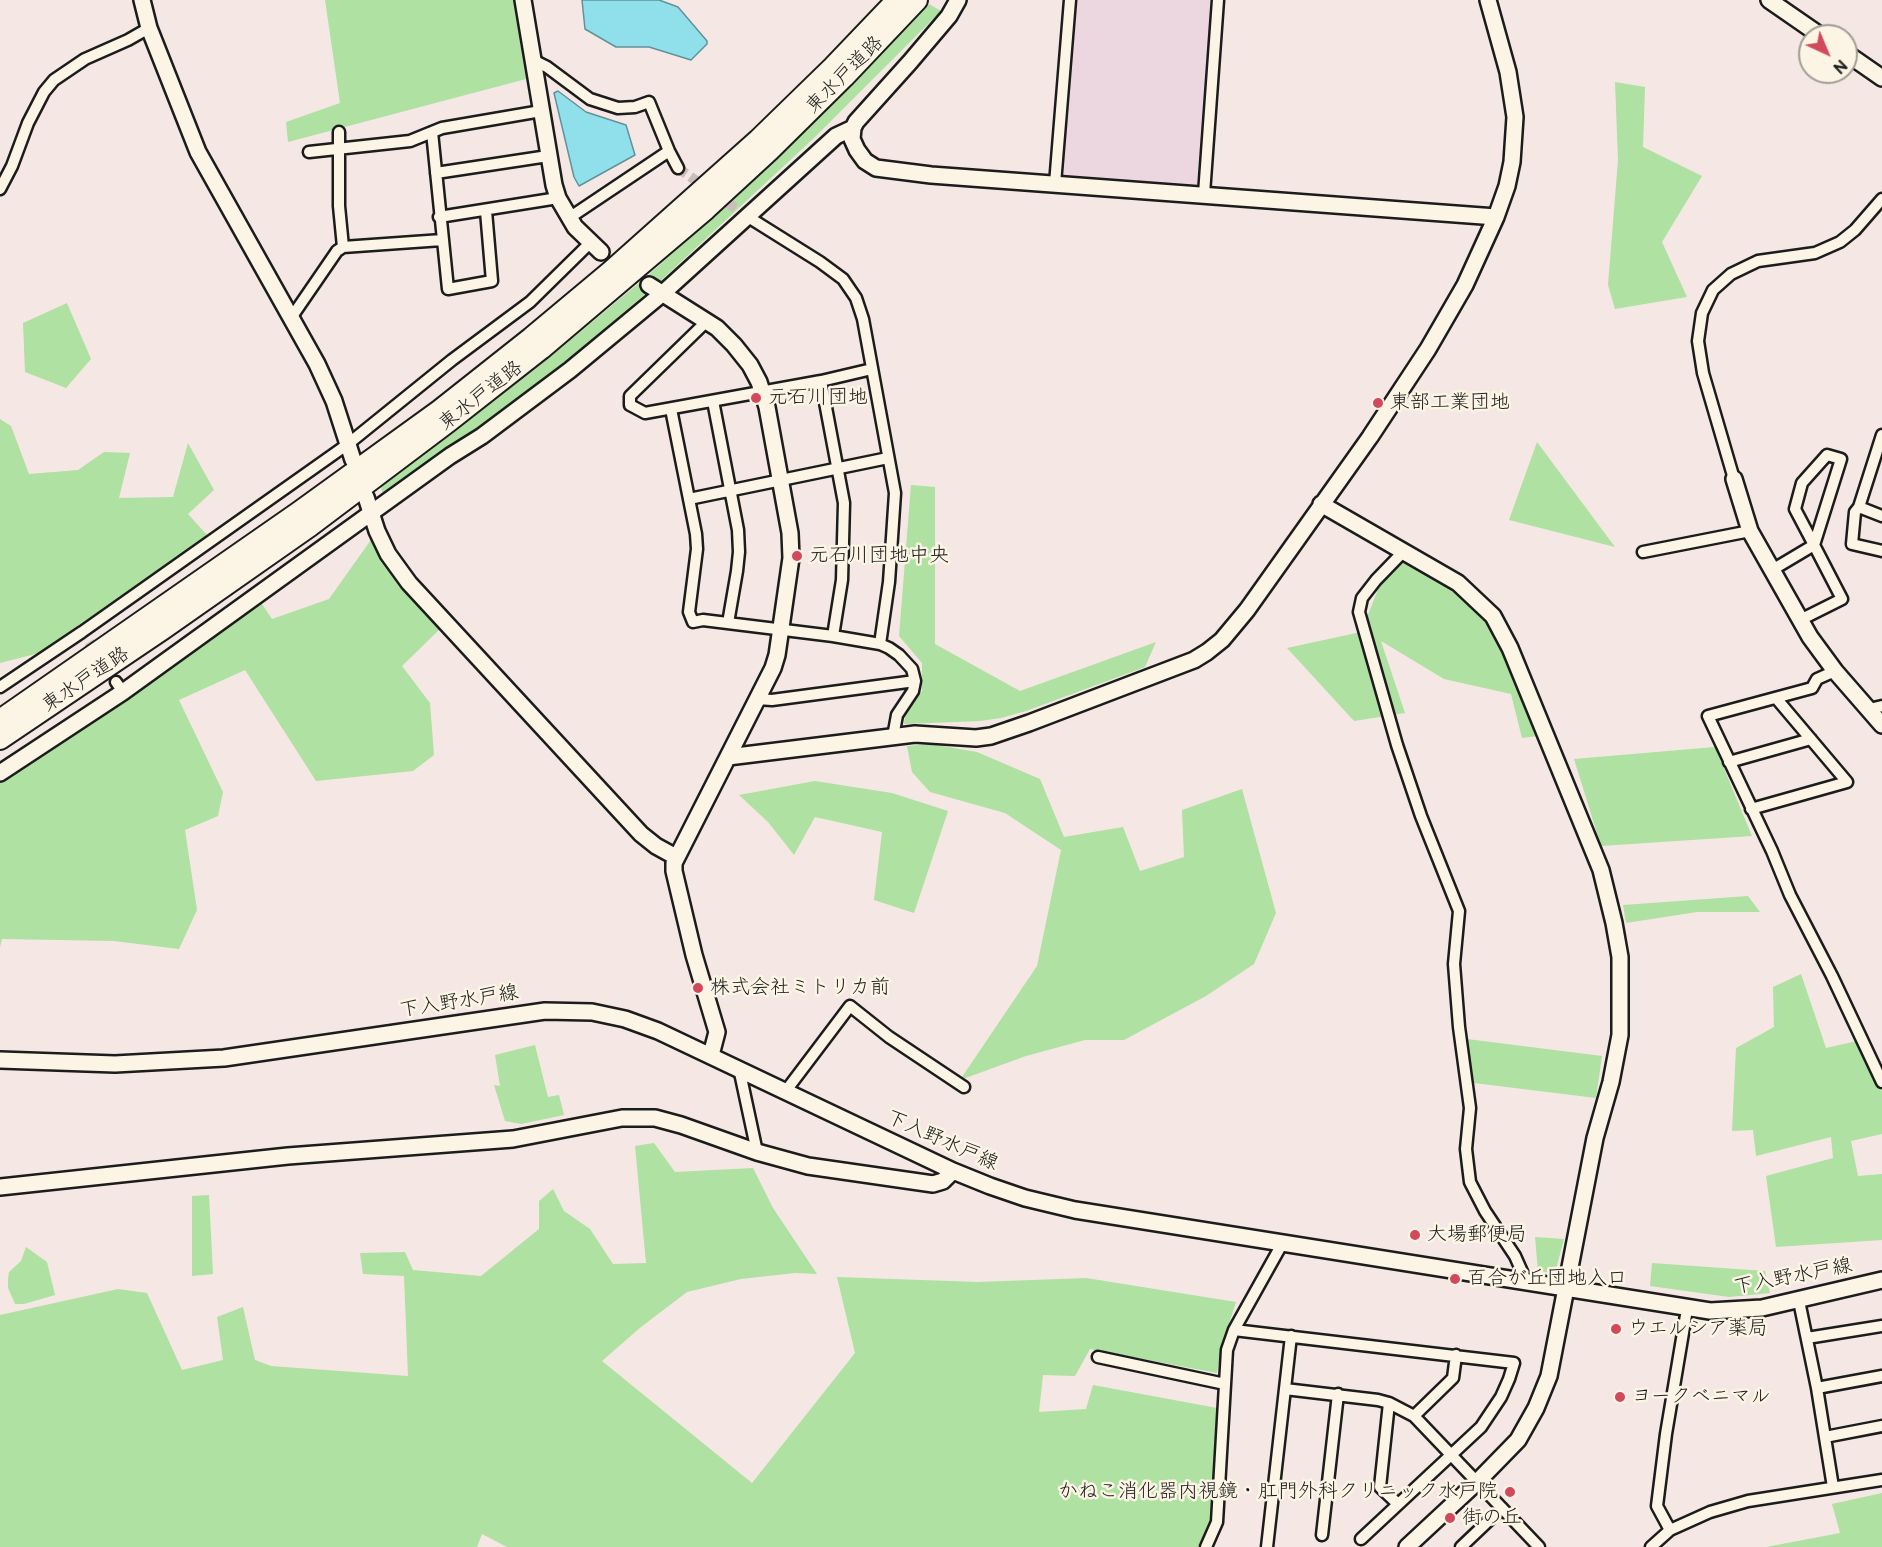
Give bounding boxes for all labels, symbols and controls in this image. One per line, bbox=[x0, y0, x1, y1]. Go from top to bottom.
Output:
north arrow bbox=[1798, 24, 1858, 84]
street label: 東水戸道路 bbox=[801, 31, 889, 119]
text: N bbox=[1829, 55, 1850, 77]
street label: 東水戸道路 bbox=[434, 356, 528, 436]
place label: 元石川団地 bbox=[768, 386, 868, 410]
marker: 元石川団地 bbox=[749, 391, 763, 405]
place label: 東部工業団地 bbox=[1390, 391, 1510, 415]
marker: 東部工業団地 bbox=[1371, 396, 1385, 410]
place label: 元石川団地中央 bbox=[809, 544, 949, 568]
marker: 元石川団地中央 bbox=[790, 549, 804, 563]
street label: 東水戸道路 bbox=[38, 642, 134, 718]
place label: 株式会社ミトリカ前 bbox=[710, 976, 890, 1000]
street label: 下入野水戸線 bbox=[398, 981, 520, 1023]
marker: 株式会社ミトリカ前 bbox=[691, 981, 705, 995]
street label: 下入野水戸線 bbox=[882, 1106, 1002, 1176]
place label: 大場郵便局 bbox=[1427, 1223, 1527, 1247]
marker: 大場郵便局 bbox=[1408, 1228, 1422, 1242]
street label: 下入野水戸線 bbox=[1732, 1254, 1854, 1300]
place label: 百合が丘団地入口 bbox=[1467, 1267, 1627, 1291]
marker: 百合が丘団地入口 bbox=[1448, 1272, 1462, 1286]
place label: ウエルシア薬局 bbox=[1628, 1317, 1768, 1341]
marker: ウエルシア薬局 bbox=[1609, 1322, 1623, 1336]
place label: ヨークベニマル bbox=[1632, 1385, 1771, 1409]
marker: ヨークベニマル bbox=[1613, 1390, 1627, 1404]
place label: かねこ消化器内視鏡・肛門外科クリニック水戸院 bbox=[1058, 1480, 1498, 1504]
marker: かねこ消化器内視鏡・肛門外科クリニック水戸院 bbox=[1503, 1485, 1517, 1499]
place label: 街の丘 bbox=[1462, 1506, 1522, 1530]
marker: 街の丘 bbox=[1443, 1511, 1457, 1525]

